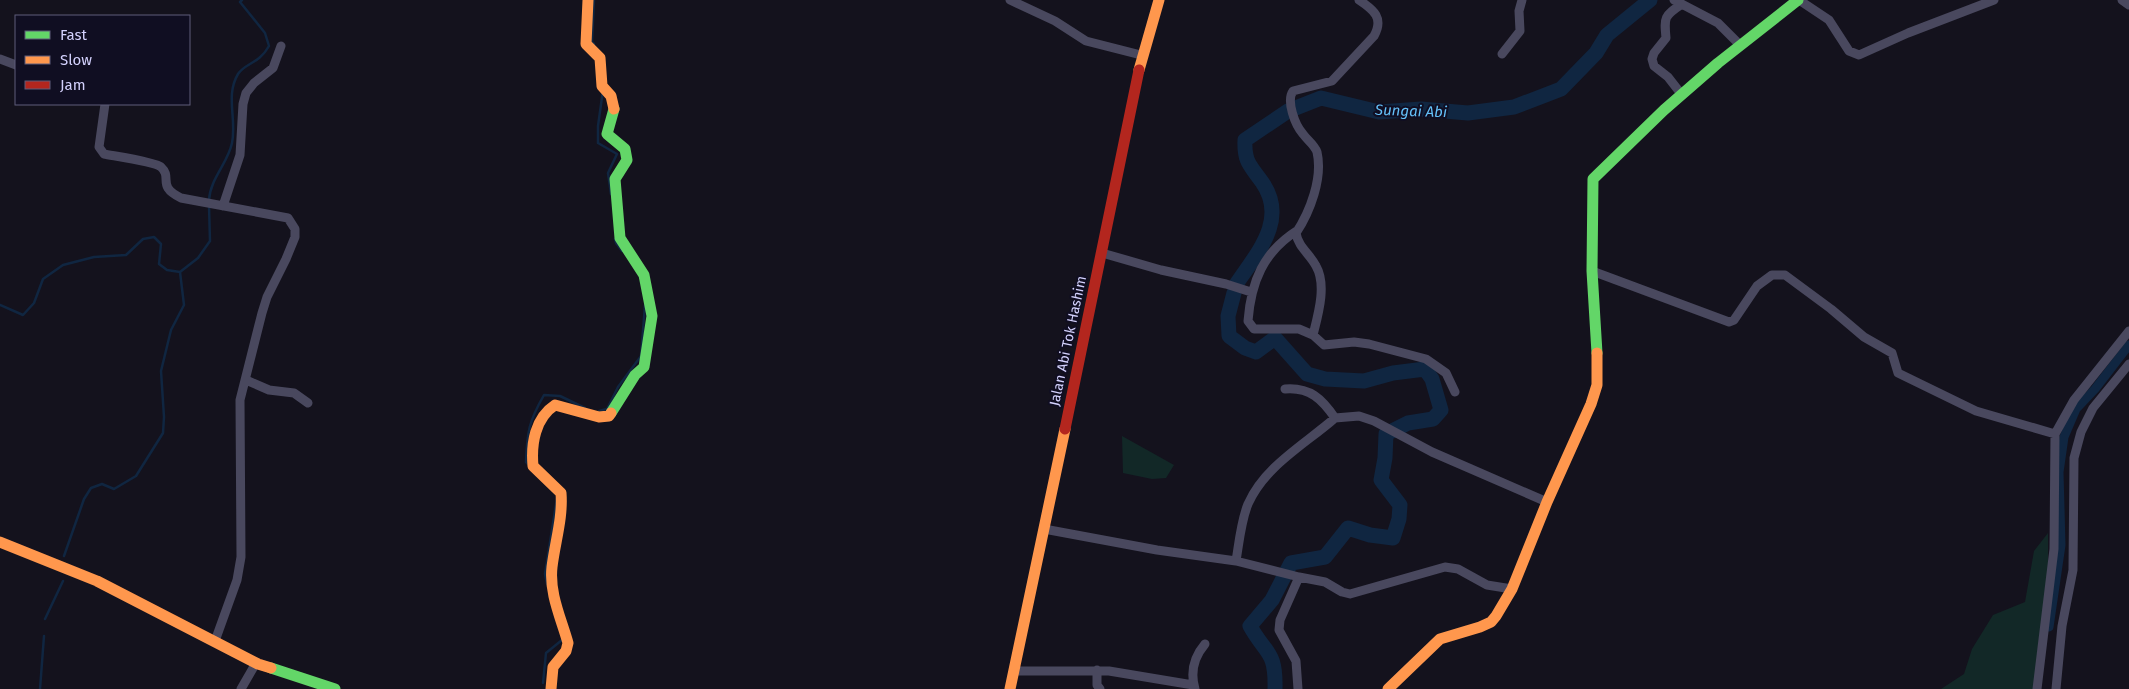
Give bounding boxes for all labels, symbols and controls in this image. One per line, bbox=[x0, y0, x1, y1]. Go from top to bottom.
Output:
legend bbox=[15, 15, 190, 105]
text: Fast bbox=[60, 26, 87, 44]
text: Slow bbox=[60, 51, 92, 69]
text: Jam bbox=[60, 76, 86, 94]
water label: Sungai Abi bbox=[1374, 101, 1447, 121]
street label: Jalan Abi Tok Hashim bbox=[1046, 274, 1090, 408]

